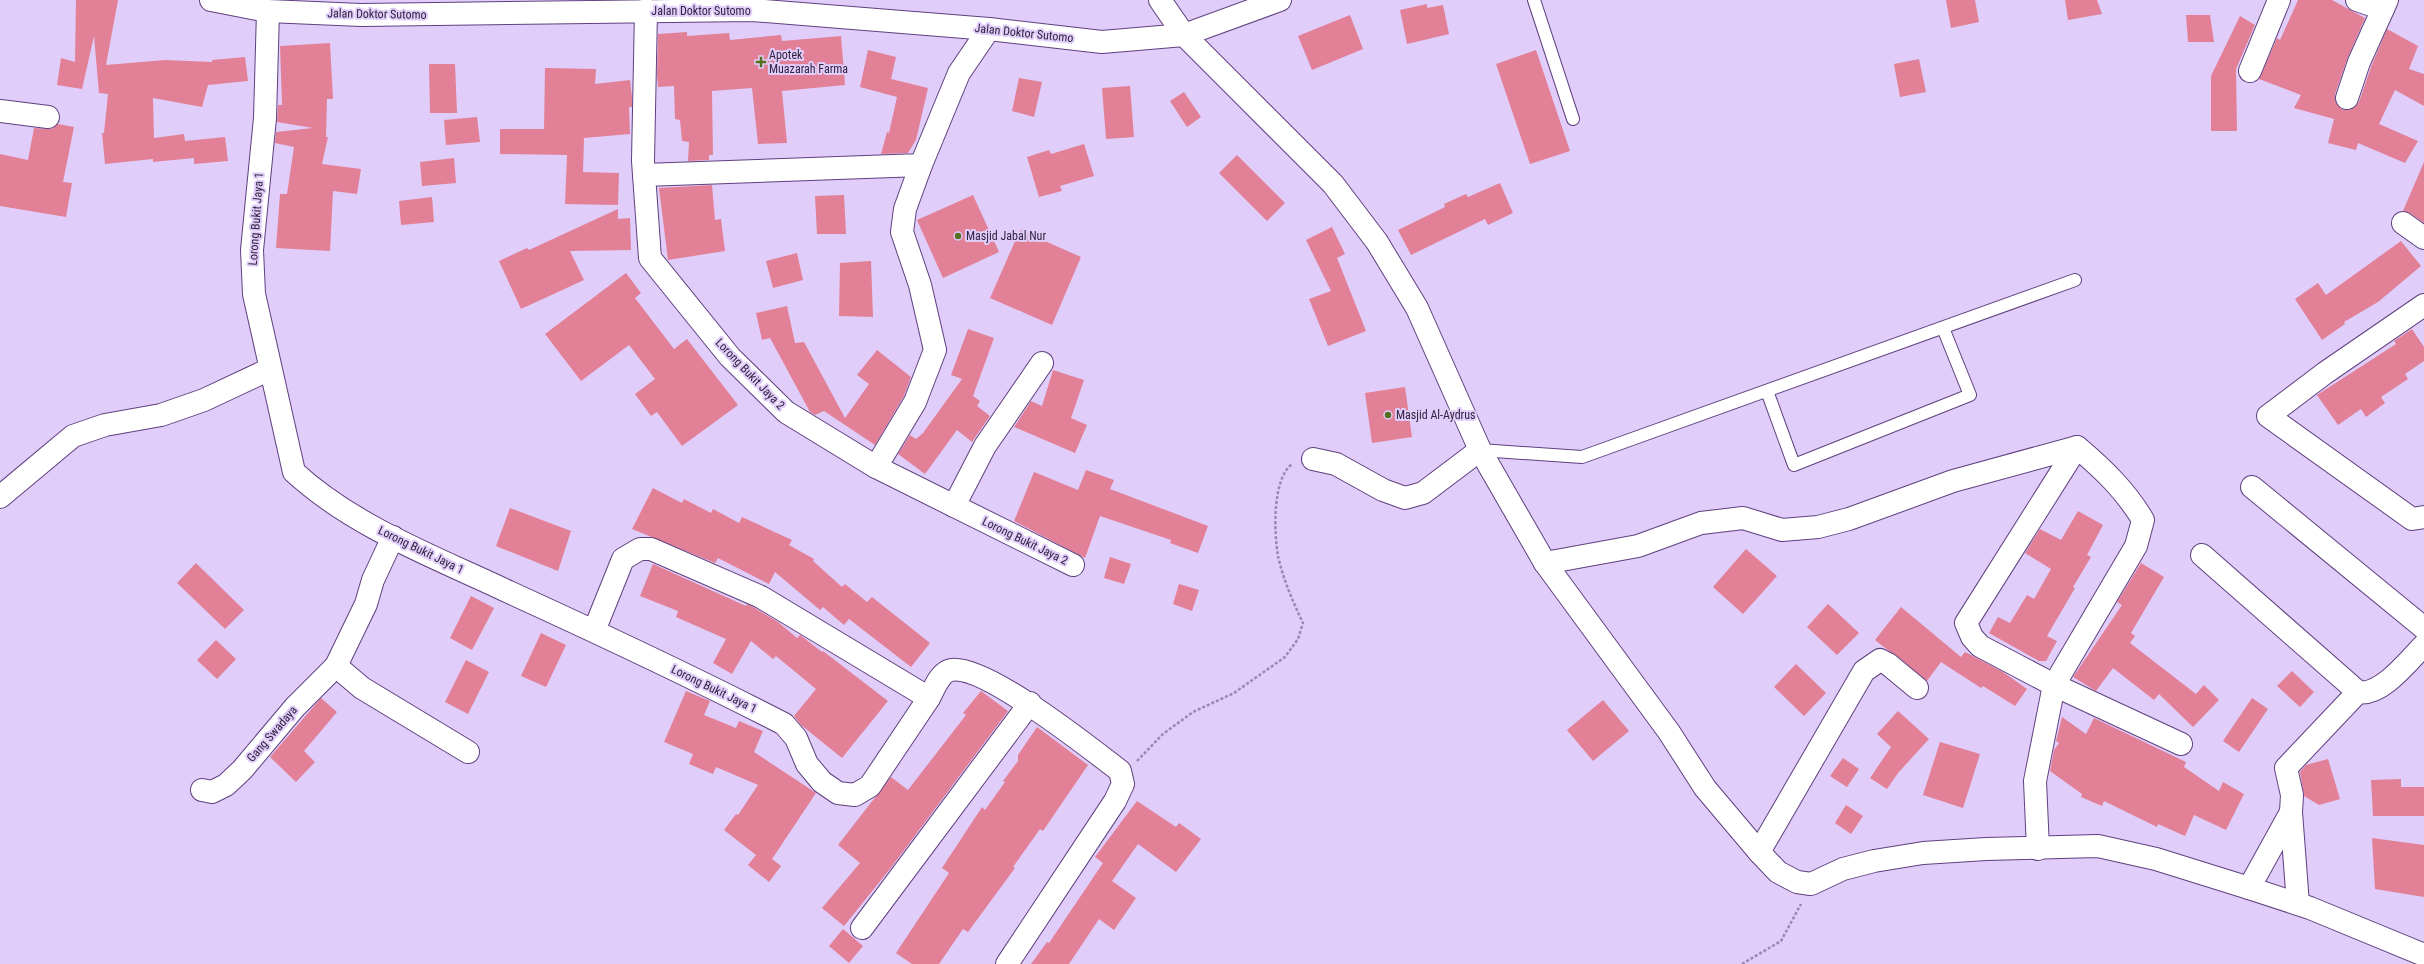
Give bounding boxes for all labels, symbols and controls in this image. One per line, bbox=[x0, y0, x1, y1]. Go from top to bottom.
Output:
street label: Jalan Doktor Sutomo bbox=[651, 4, 751, 18]
street label: Jalan Doktor Sutomo bbox=[327, 6, 427, 22]
street label: Jalan Doktor Sutomo bbox=[974, 21, 1074, 45]
place label: Apotek Muazarah Farma bbox=[769, 48, 848, 76]
marker: Apotek Muazarah Farma bbox=[756, 57, 766, 67]
street label: Lorong Bukit Jaya 1 bbox=[246, 172, 266, 266]
place label: Masjid Jabal Nur bbox=[966, 229, 1046, 243]
marker: Masjid Jabal Nur bbox=[953, 231, 963, 241]
street label: Lorong Bukit Jaya 2 bbox=[713, 336, 788, 413]
place label: Masjid Al-Aydrus bbox=[1396, 408, 1476, 422]
marker: Masjid Al-Aydrus bbox=[1383, 410, 1393, 420]
street label: Lorong Bukit Jaya 2 bbox=[980, 514, 1070, 568]
street label: Lorong Bukit Jaya 1 bbox=[376, 523, 466, 577]
street label: Lorong Bukit Jaya 1 bbox=[669, 662, 759, 716]
street label: Gang Swadaya bbox=[244, 703, 300, 765]

